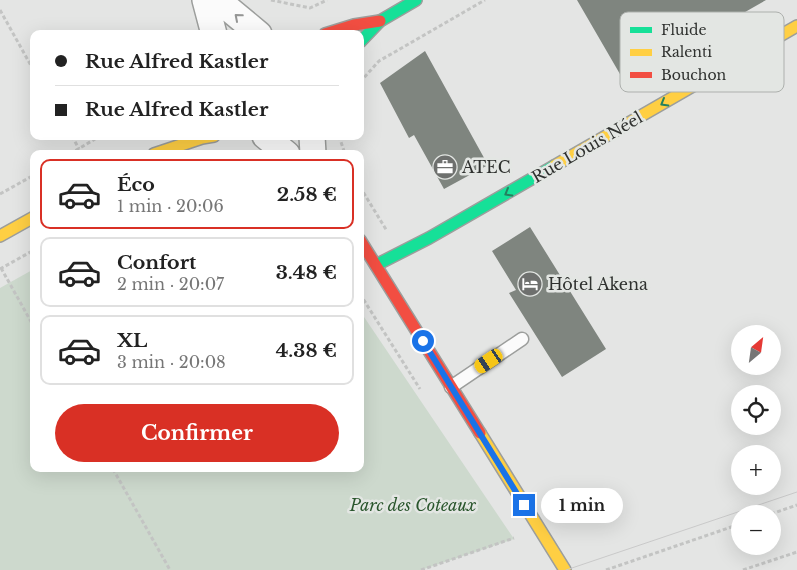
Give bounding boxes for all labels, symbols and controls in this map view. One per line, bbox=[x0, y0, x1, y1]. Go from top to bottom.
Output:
legend bbox=[620, 12, 784, 92]
one-way arrow bbox=[235, 13, 244, 22]
text: Fluide bbox=[661, 21, 707, 39]
text: Ralenti bbox=[661, 43, 712, 61]
text: Rue Alfred Kastler bbox=[85, 50, 268, 73]
text: Bouchon bbox=[661, 66, 727, 84]
one-way arrow bbox=[660, 97, 669, 107]
text: Rue Alfred Kastler bbox=[85, 98, 268, 121]
street label: Rue Louis Néel bbox=[528, 107, 646, 187]
office icon: ATEC bbox=[432, 154, 458, 180]
place label: ATEC bbox=[461, 157, 510, 177]
icon: car bbox=[57, 172, 102, 217]
text: Éco bbox=[117, 173, 155, 196]
text: 2.58 € bbox=[277, 183, 337, 206]
one-way arrow bbox=[504, 186, 513, 196]
text: 1 min · 20:06 bbox=[117, 196, 224, 216]
icon: car bbox=[57, 250, 102, 295]
text: Confort bbox=[117, 251, 196, 274]
text: 3.48 € bbox=[276, 261, 337, 284]
hotel icon: Hôtel Akena bbox=[517, 271, 543, 297]
text: 2 min · 20:07 bbox=[117, 274, 224, 294]
place label: Hôtel Akena bbox=[548, 274, 648, 294]
north arrow bbox=[731, 325, 781, 375]
map controls bbox=[731, 325, 781, 555]
icon: car bbox=[57, 328, 102, 373]
text: XL bbox=[117, 329, 147, 352]
route start bbox=[412, 330, 434, 352]
text: 4.38 € bbox=[276, 339, 337, 362]
car bbox=[472, 346, 505, 376]
text: 3 min · 20:08 bbox=[117, 352, 226, 372]
button: locate bbox=[731, 385, 781, 435]
button: Confirmer bbox=[55, 404, 339, 462]
button: + bbox=[731, 445, 781, 495]
callout: 1 min bbox=[542, 488, 624, 522]
route end bbox=[513, 494, 535, 516]
park label: Parc des Coteaux bbox=[349, 495, 477, 515]
text: 1 min bbox=[559, 495, 605, 515]
button: − bbox=[731, 505, 781, 555]

